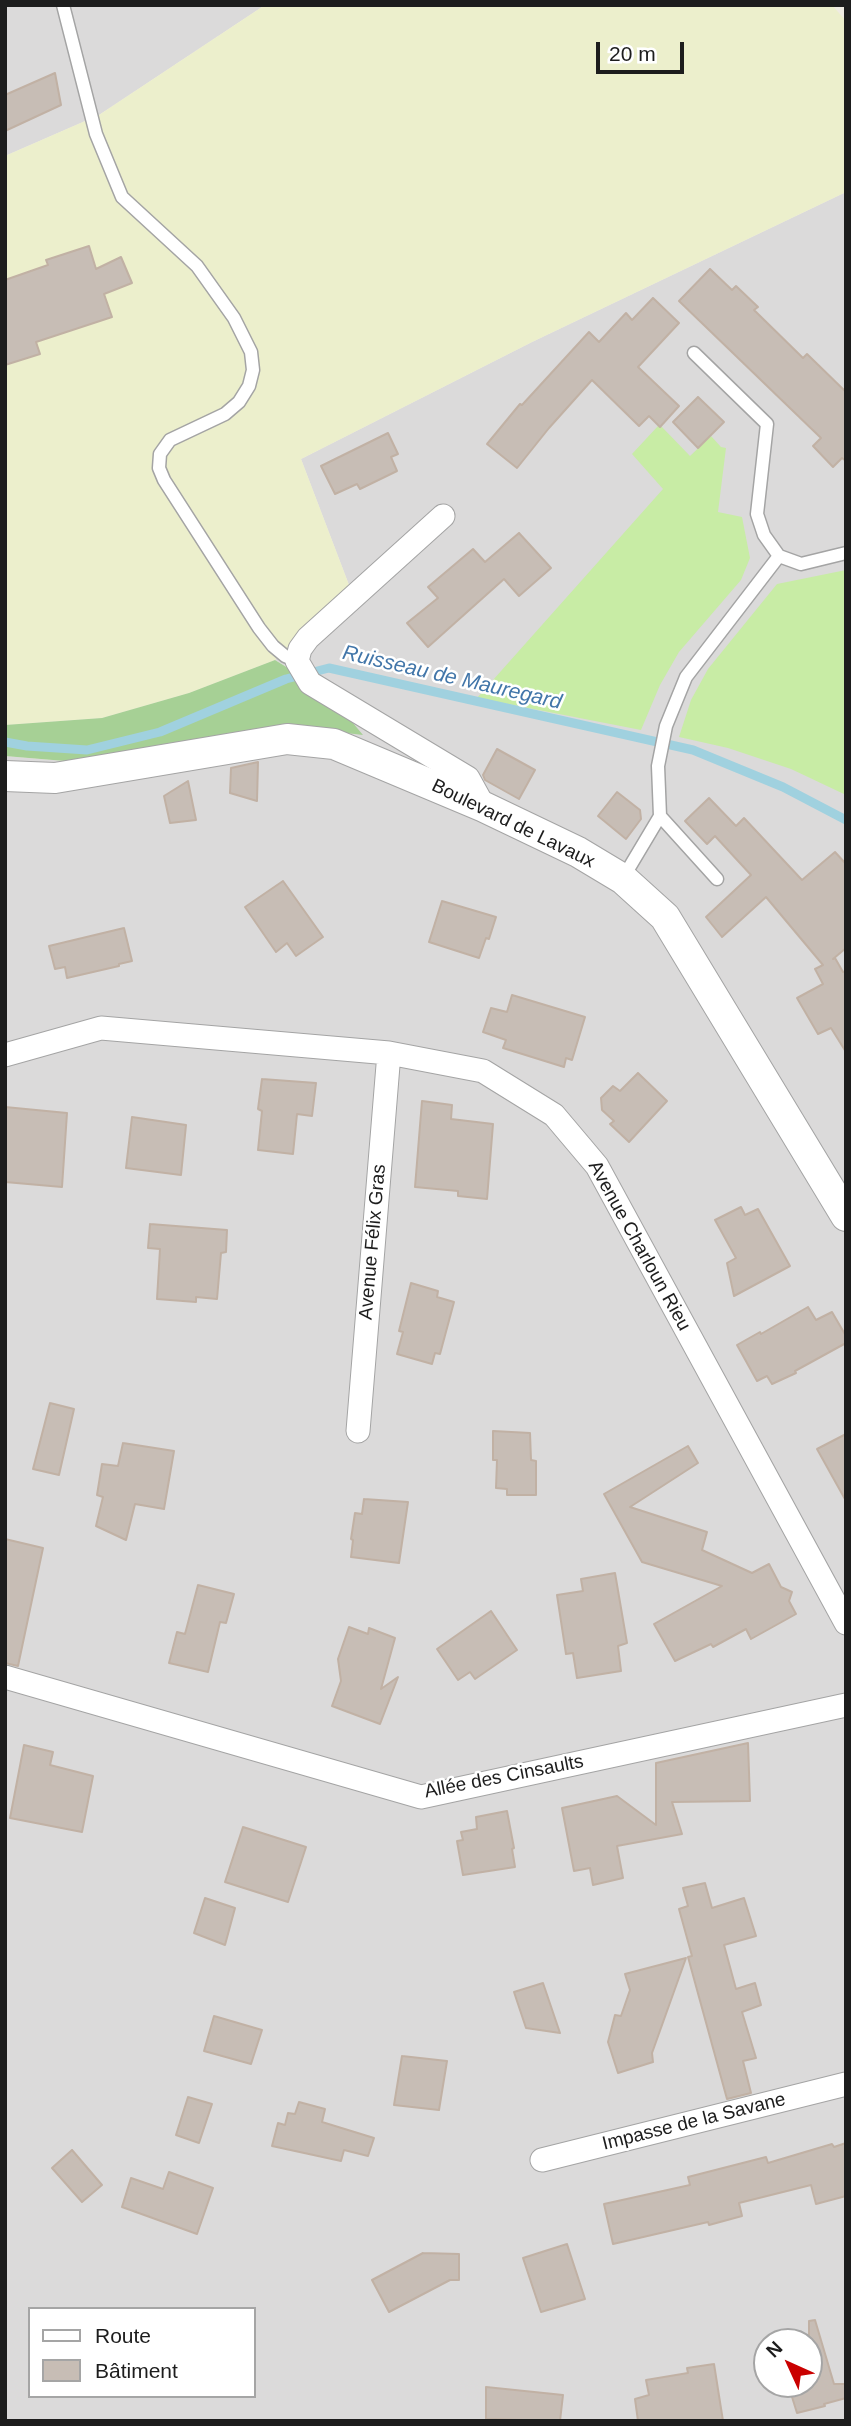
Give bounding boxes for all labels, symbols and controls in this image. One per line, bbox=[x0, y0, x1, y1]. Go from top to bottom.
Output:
scale bar bbox=[599, 28, 686, 72]
text: 20 m bbox=[609, 42, 656, 65]
water label: Ruisseau de Mauregard bbox=[340, 641, 564, 715]
street label: Boulevard de Lavaux bbox=[428, 775, 598, 873]
street label: Avenue Charloun Rieu bbox=[583, 1157, 695, 1335]
street label: Avenue Félix Gras bbox=[355, 1163, 391, 1321]
street label: Allée des Cinsaults bbox=[423, 1750, 585, 1804]
street label: Impasse de la Savane bbox=[600, 2088, 788, 2156]
legend bbox=[28, 2307, 256, 2398]
text: Route bbox=[95, 2324, 151, 2347]
north arrow bbox=[753, 2328, 823, 2398]
text: N bbox=[762, 2337, 786, 2361]
text: Bâtiment bbox=[95, 2359, 178, 2382]

